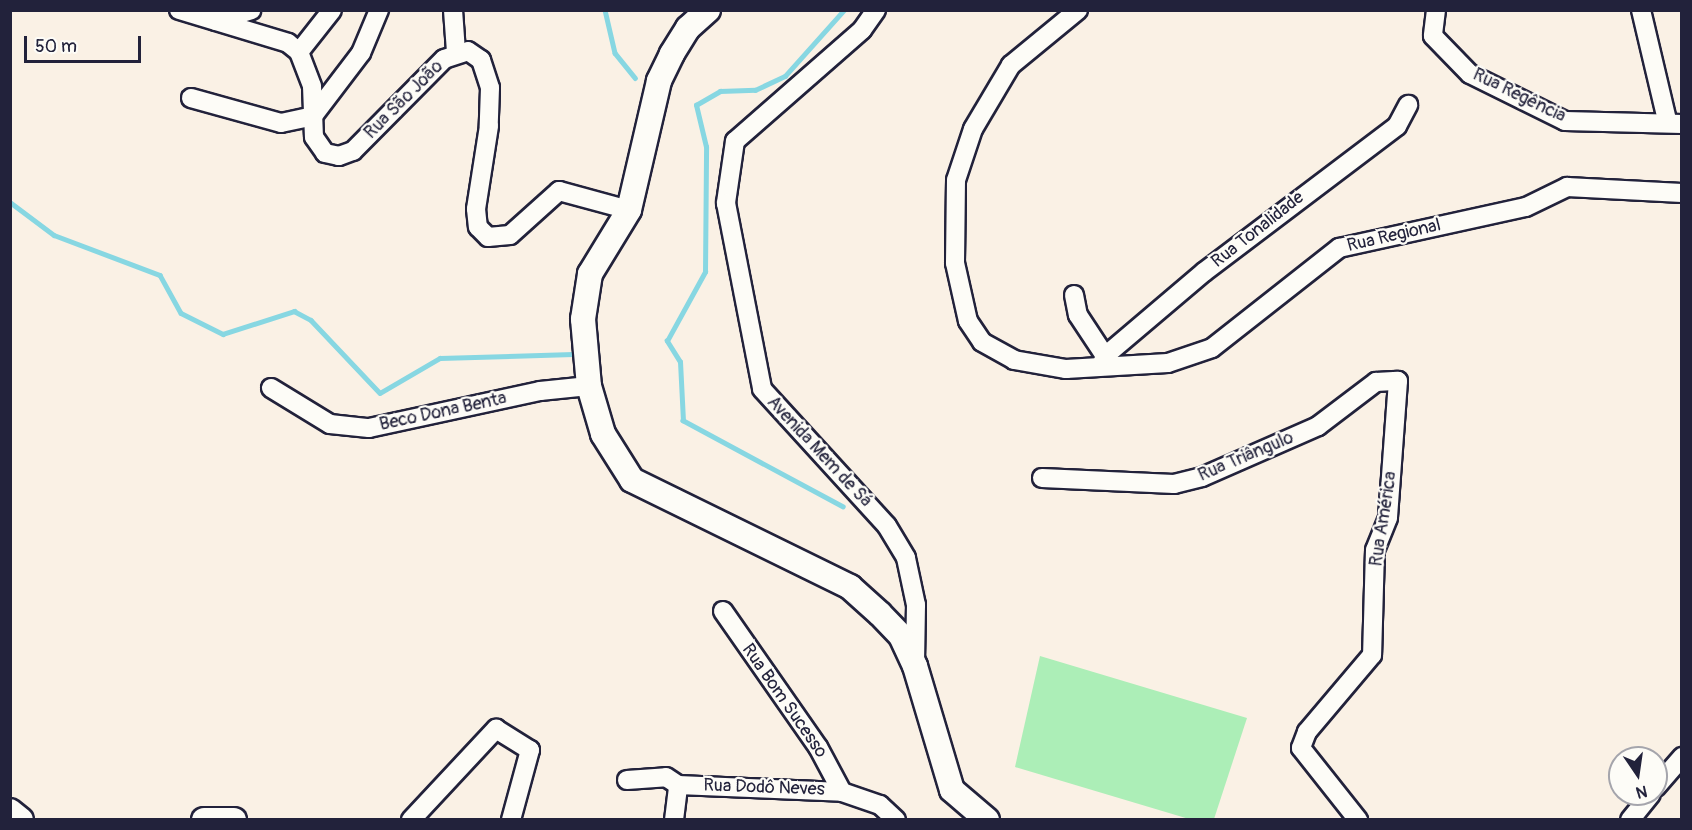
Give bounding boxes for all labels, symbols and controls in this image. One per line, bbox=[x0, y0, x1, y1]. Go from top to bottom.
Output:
scale bar bbox=[27, 24, 144, 62]
text: 50 m bbox=[35, 35, 77, 58]
street label: Rua São João bbox=[360, 56, 448, 144]
street label: Rua Regência bbox=[1469, 64, 1569, 128]
street label: Rua Tonalidade bbox=[1207, 187, 1309, 273]
street label: Rua Regional bbox=[1345, 215, 1443, 257]
street label: Beco Dona Benta bbox=[377, 388, 509, 436]
street label: Avenida Mem de Sá bbox=[762, 392, 876, 512]
street label: Rua Triângulo bbox=[1195, 427, 1297, 487]
street label: Rua América bbox=[1366, 470, 1402, 568]
street label: Rua Bom Sucesso bbox=[737, 640, 831, 762]
north arrow bbox=[1608, 746, 1668, 806]
street label: Rua Dodô Neves bbox=[703, 775, 825, 801]
text: N bbox=[1634, 781, 1649, 803]

